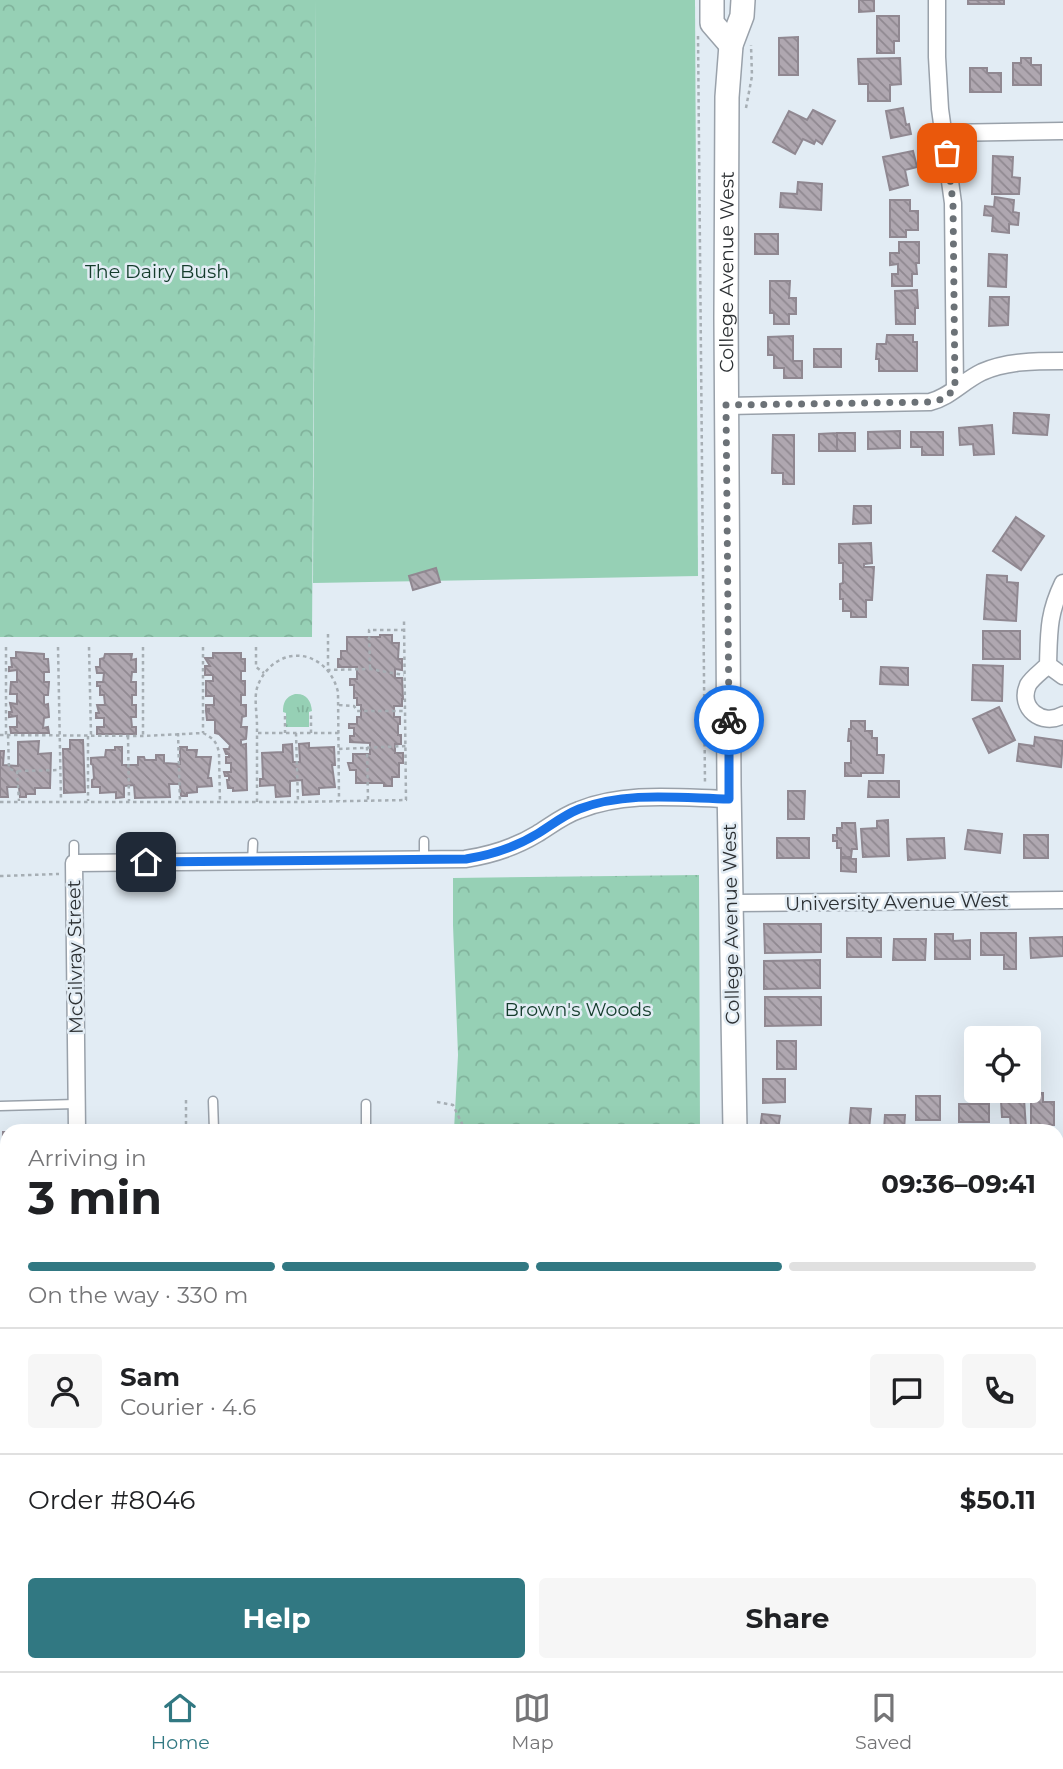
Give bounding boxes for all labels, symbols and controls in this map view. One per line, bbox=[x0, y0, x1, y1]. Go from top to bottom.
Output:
pin bbox=[917, 123, 977, 183]
icon: bag bbox=[928, 134, 966, 172]
street label: College Avenue West bbox=[714, 171, 738, 373]
park label: The Dairy Bush bbox=[85, 260, 229, 283]
courier bbox=[694, 685, 764, 755]
icon: bike bbox=[710, 701, 748, 739]
street label: College Avenue West bbox=[718, 823, 744, 1025]
pin bbox=[116, 832, 176, 892]
icon: home bbox=[127, 843, 165, 881]
street label: McGilvray Street bbox=[62, 879, 88, 1034]
street label: University Avenue West bbox=[785, 889, 1009, 915]
park label: Brown's Woods bbox=[504, 998, 652, 1021]
map controls bbox=[964, 1026, 1041, 1103]
button: locate bbox=[964, 1026, 1041, 1103]
text: Arriving in bbox=[28, 1144, 147, 1172]
text: 09:36–09:41 bbox=[881, 1168, 1036, 1200]
text: 3 min bbox=[28, 1169, 162, 1226]
text: On the way · 330 m bbox=[28, 1281, 248, 1309]
button: person bbox=[28, 1354, 102, 1428]
button: chat bbox=[870, 1354, 944, 1428]
button: phone bbox=[962, 1354, 1036, 1428]
text: Sam bbox=[120, 1361, 180, 1393]
text: Courier · 4.6 bbox=[120, 1393, 256, 1421]
text: Order #8046 bbox=[28, 1484, 195, 1516]
text: $50.11 bbox=[960, 1484, 1036, 1516]
button: Help bbox=[28, 1578, 525, 1658]
button: Share bbox=[539, 1578, 1036, 1658]
tab: Home bbox=[151, 1689, 210, 1754]
tab: Map bbox=[511, 1689, 554, 1754]
tab: Saved bbox=[855, 1689, 912, 1754]

